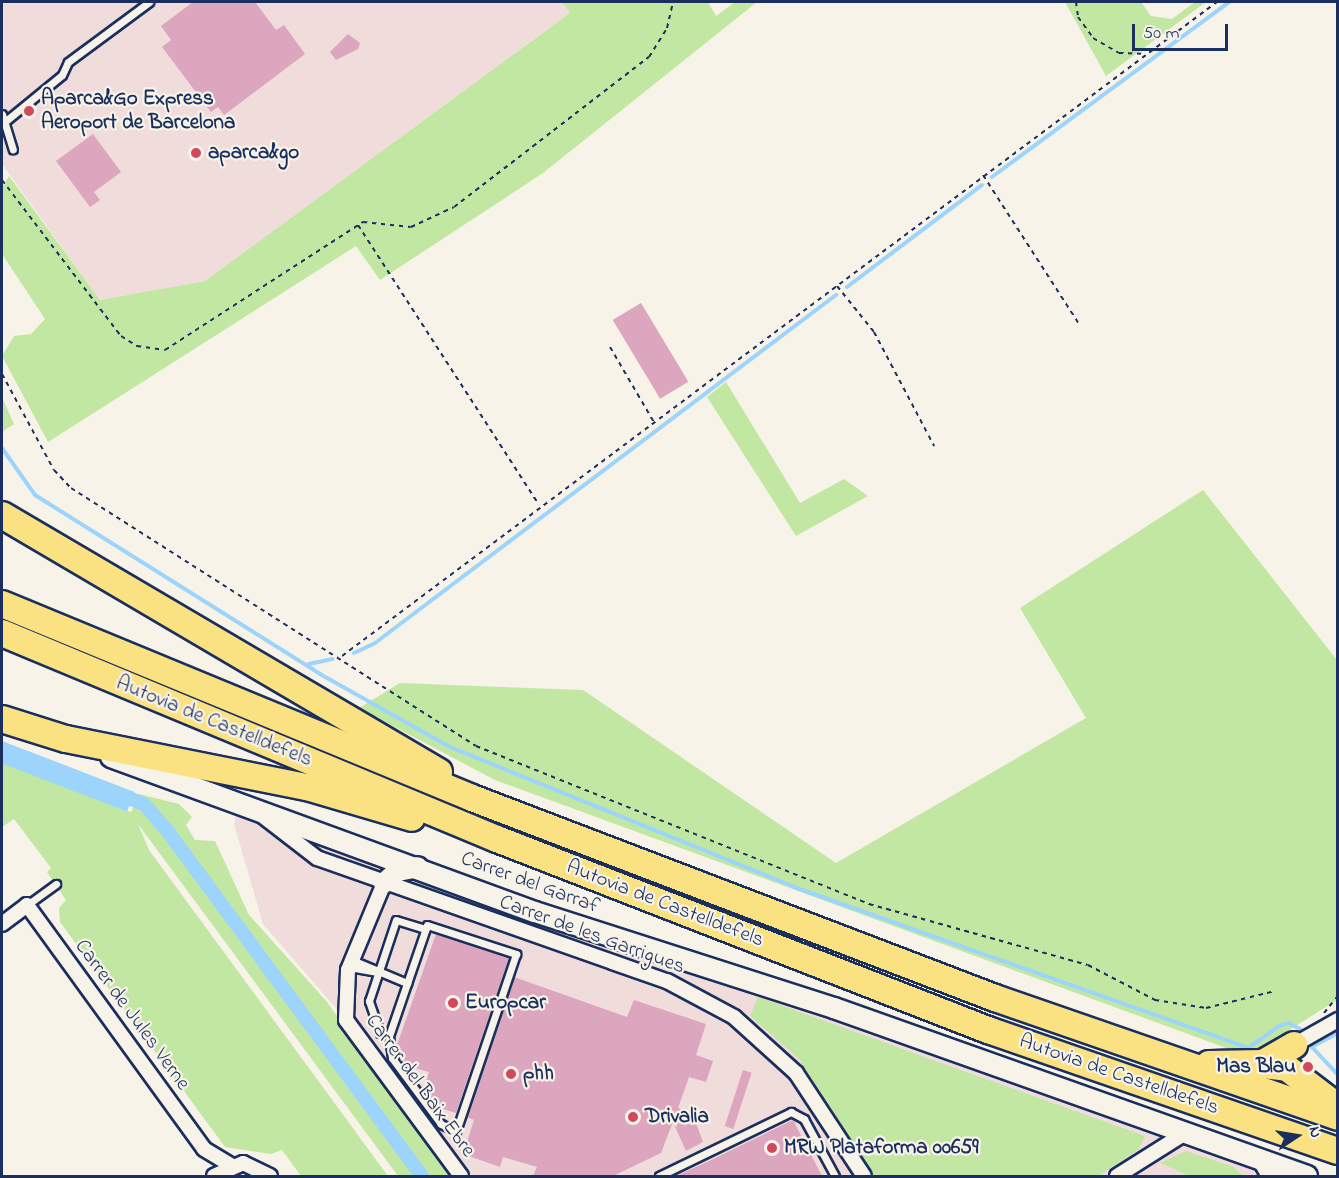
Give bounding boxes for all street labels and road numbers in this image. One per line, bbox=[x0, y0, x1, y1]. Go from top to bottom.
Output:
street label: Autovia de Castelldefels bbox=[112, 671, 316, 773]
street label: Carrer del Garraf bbox=[457, 846, 603, 920]
street label: Autovia de Castelldefels bbox=[563, 855, 767, 953]
street label: Carrer de les Garrigues bbox=[496, 890, 688, 980]
street label: Carrer de Jules Verne bbox=[69, 935, 195, 1095]
street label: Carrer del Baix Ebre bbox=[360, 1010, 480, 1162]
street label: Autovia de Castelldefels bbox=[1016, 1029, 1222, 1121]

